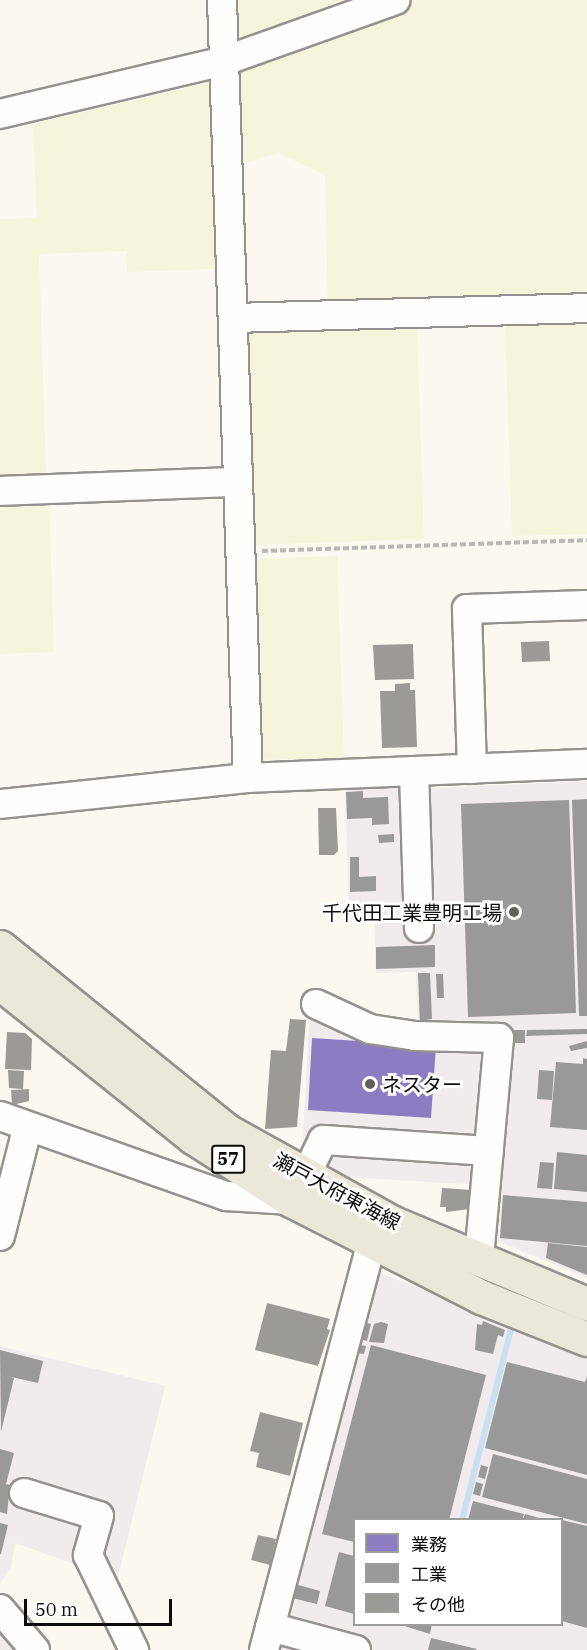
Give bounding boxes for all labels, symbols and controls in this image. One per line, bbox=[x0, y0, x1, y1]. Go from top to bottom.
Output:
place label: 千代田工業豊明工場 bbox=[322, 900, 502, 924]
marker: 千代田工業豊明工場 bbox=[507, 905, 521, 919]
place label: ネスター bbox=[382, 1072, 462, 1096]
marker: ネスター bbox=[363, 1077, 377, 1091]
road number: 57 bbox=[210, 1144, 246, 1174]
street label: 瀬戸大府東海線 bbox=[270, 1148, 404, 1234]
legend bbox=[353, 1518, 563, 1626]
text: 業務 bbox=[411, 1533, 447, 1556]
text: 工業 bbox=[411, 1563, 447, 1586]
scale bar bbox=[27, 1587, 176, 1625]
text: その他 bbox=[411, 1593, 465, 1616]
text: 50 m bbox=[35, 1598, 78, 1621]

